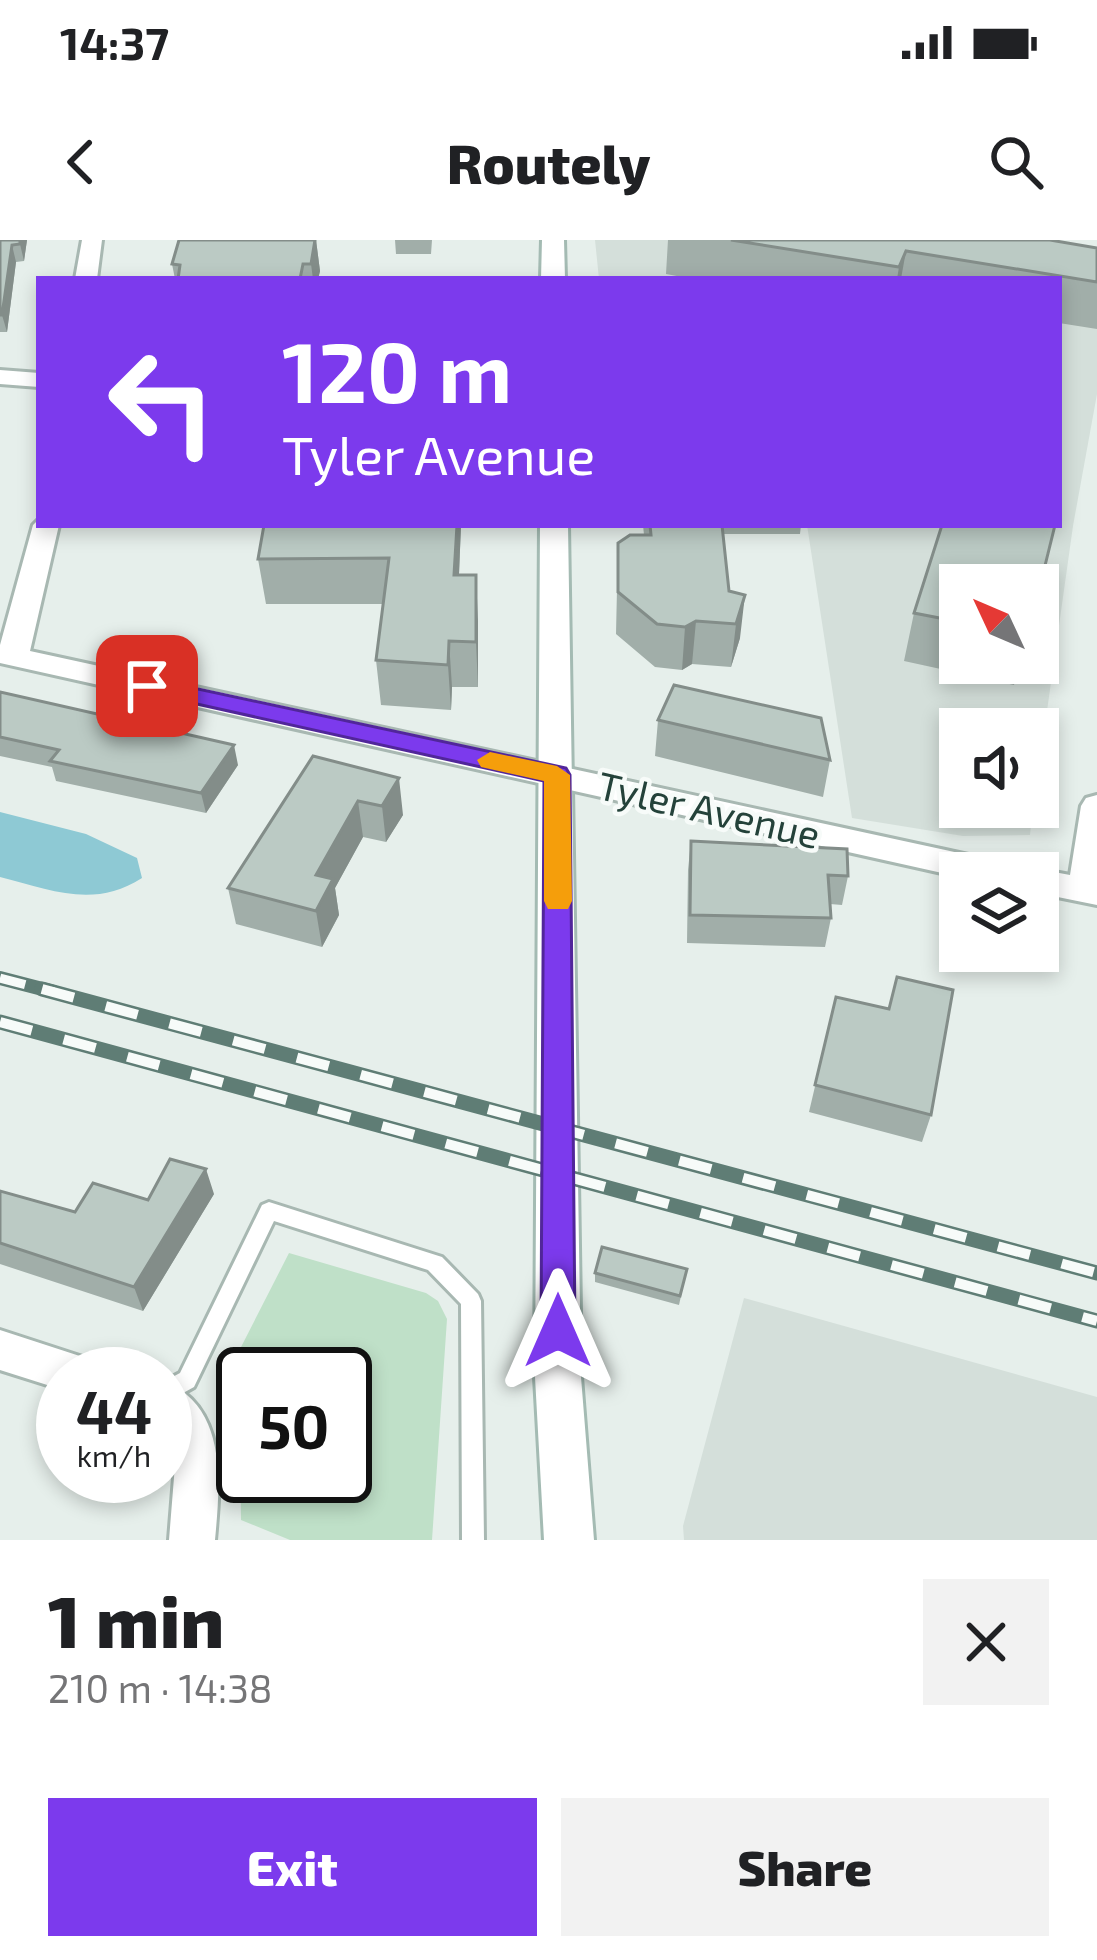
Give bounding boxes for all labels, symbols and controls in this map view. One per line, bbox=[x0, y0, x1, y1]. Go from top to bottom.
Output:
text: 14:37 bbox=[60, 15, 169, 69]
icon: back bbox=[48, 129, 114, 195]
icon: search bbox=[983, 129, 1049, 195]
text: Routely bbox=[447, 130, 650, 195]
text: 120 m bbox=[282, 319, 512, 420]
icon: left bbox=[84, 324, 240, 480]
text: Tyler Avenue bbox=[282, 421, 595, 486]
north arrow bbox=[939, 564, 1059, 684]
map controls bbox=[939, 564, 1059, 972]
pin bbox=[96, 635, 198, 737]
icon: arrive bbox=[114, 653, 180, 719]
button: sound bbox=[939, 708, 1059, 828]
street label: Tyler Avenue bbox=[594, 760, 825, 857]
button: layers bbox=[939, 852, 1059, 972]
position arrow bbox=[495, 1268, 621, 1394]
speed limit sign: 50 bbox=[216, 1347, 372, 1503]
text: 44 bbox=[76, 1374, 152, 1446]
text: km/h bbox=[77, 1437, 151, 1473]
text: 1 min bbox=[48, 1576, 224, 1662]
button: close bbox=[923, 1579, 1049, 1705]
text: 210 m · 14:38 bbox=[48, 1664, 272, 1711]
button: Exit bbox=[48, 1798, 537, 1936]
button: Share bbox=[561, 1798, 1049, 1936]

